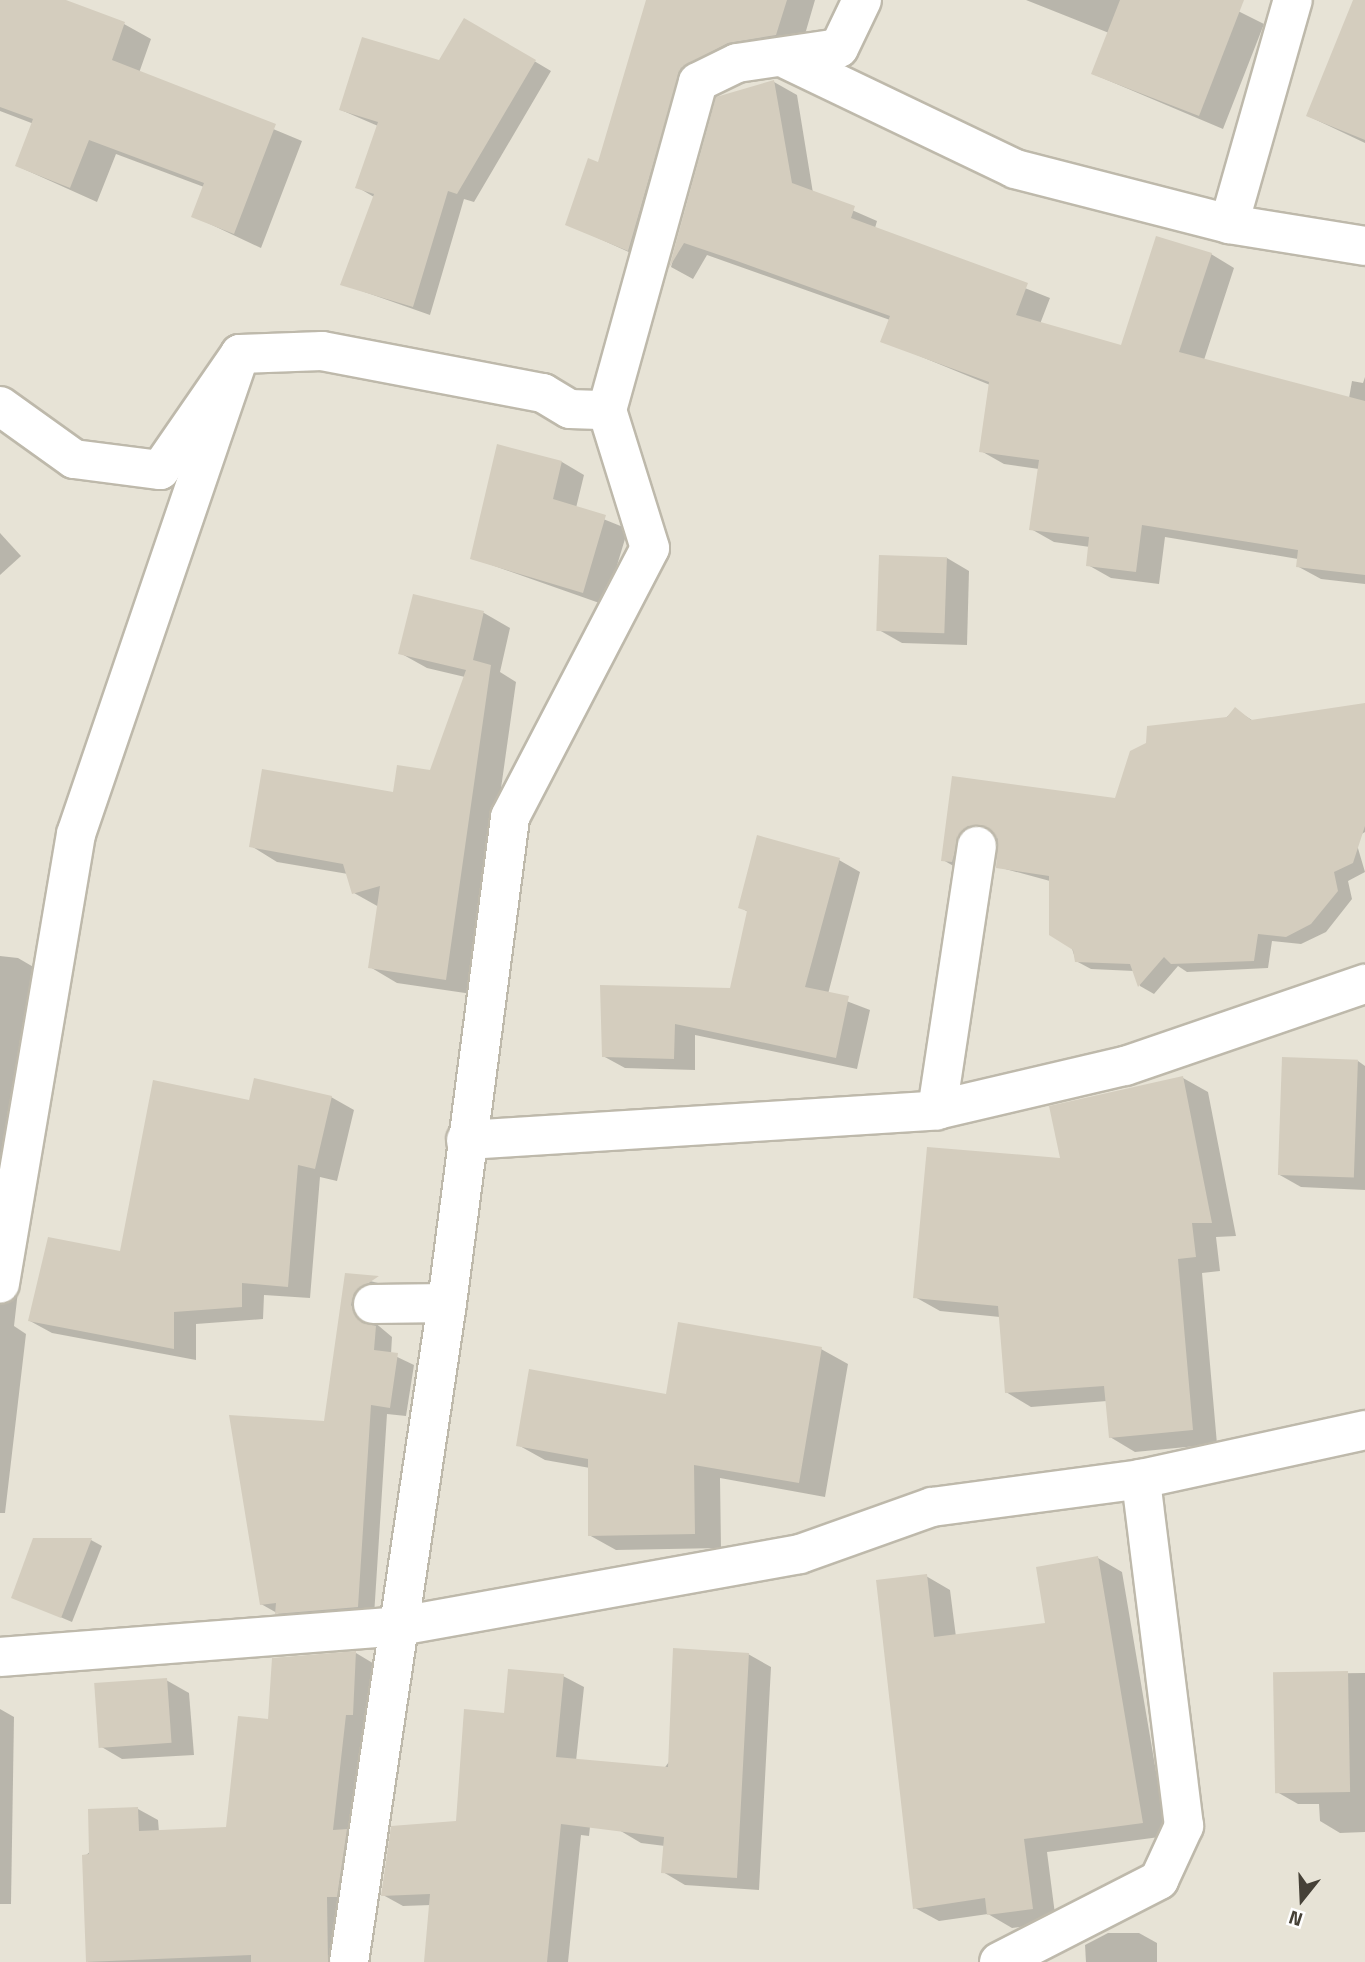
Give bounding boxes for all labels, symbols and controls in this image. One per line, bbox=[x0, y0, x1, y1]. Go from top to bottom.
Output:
north arrow bbox=[1267, 1864, 1337, 1934]
text: N bbox=[1285, 1904, 1306, 1935]

